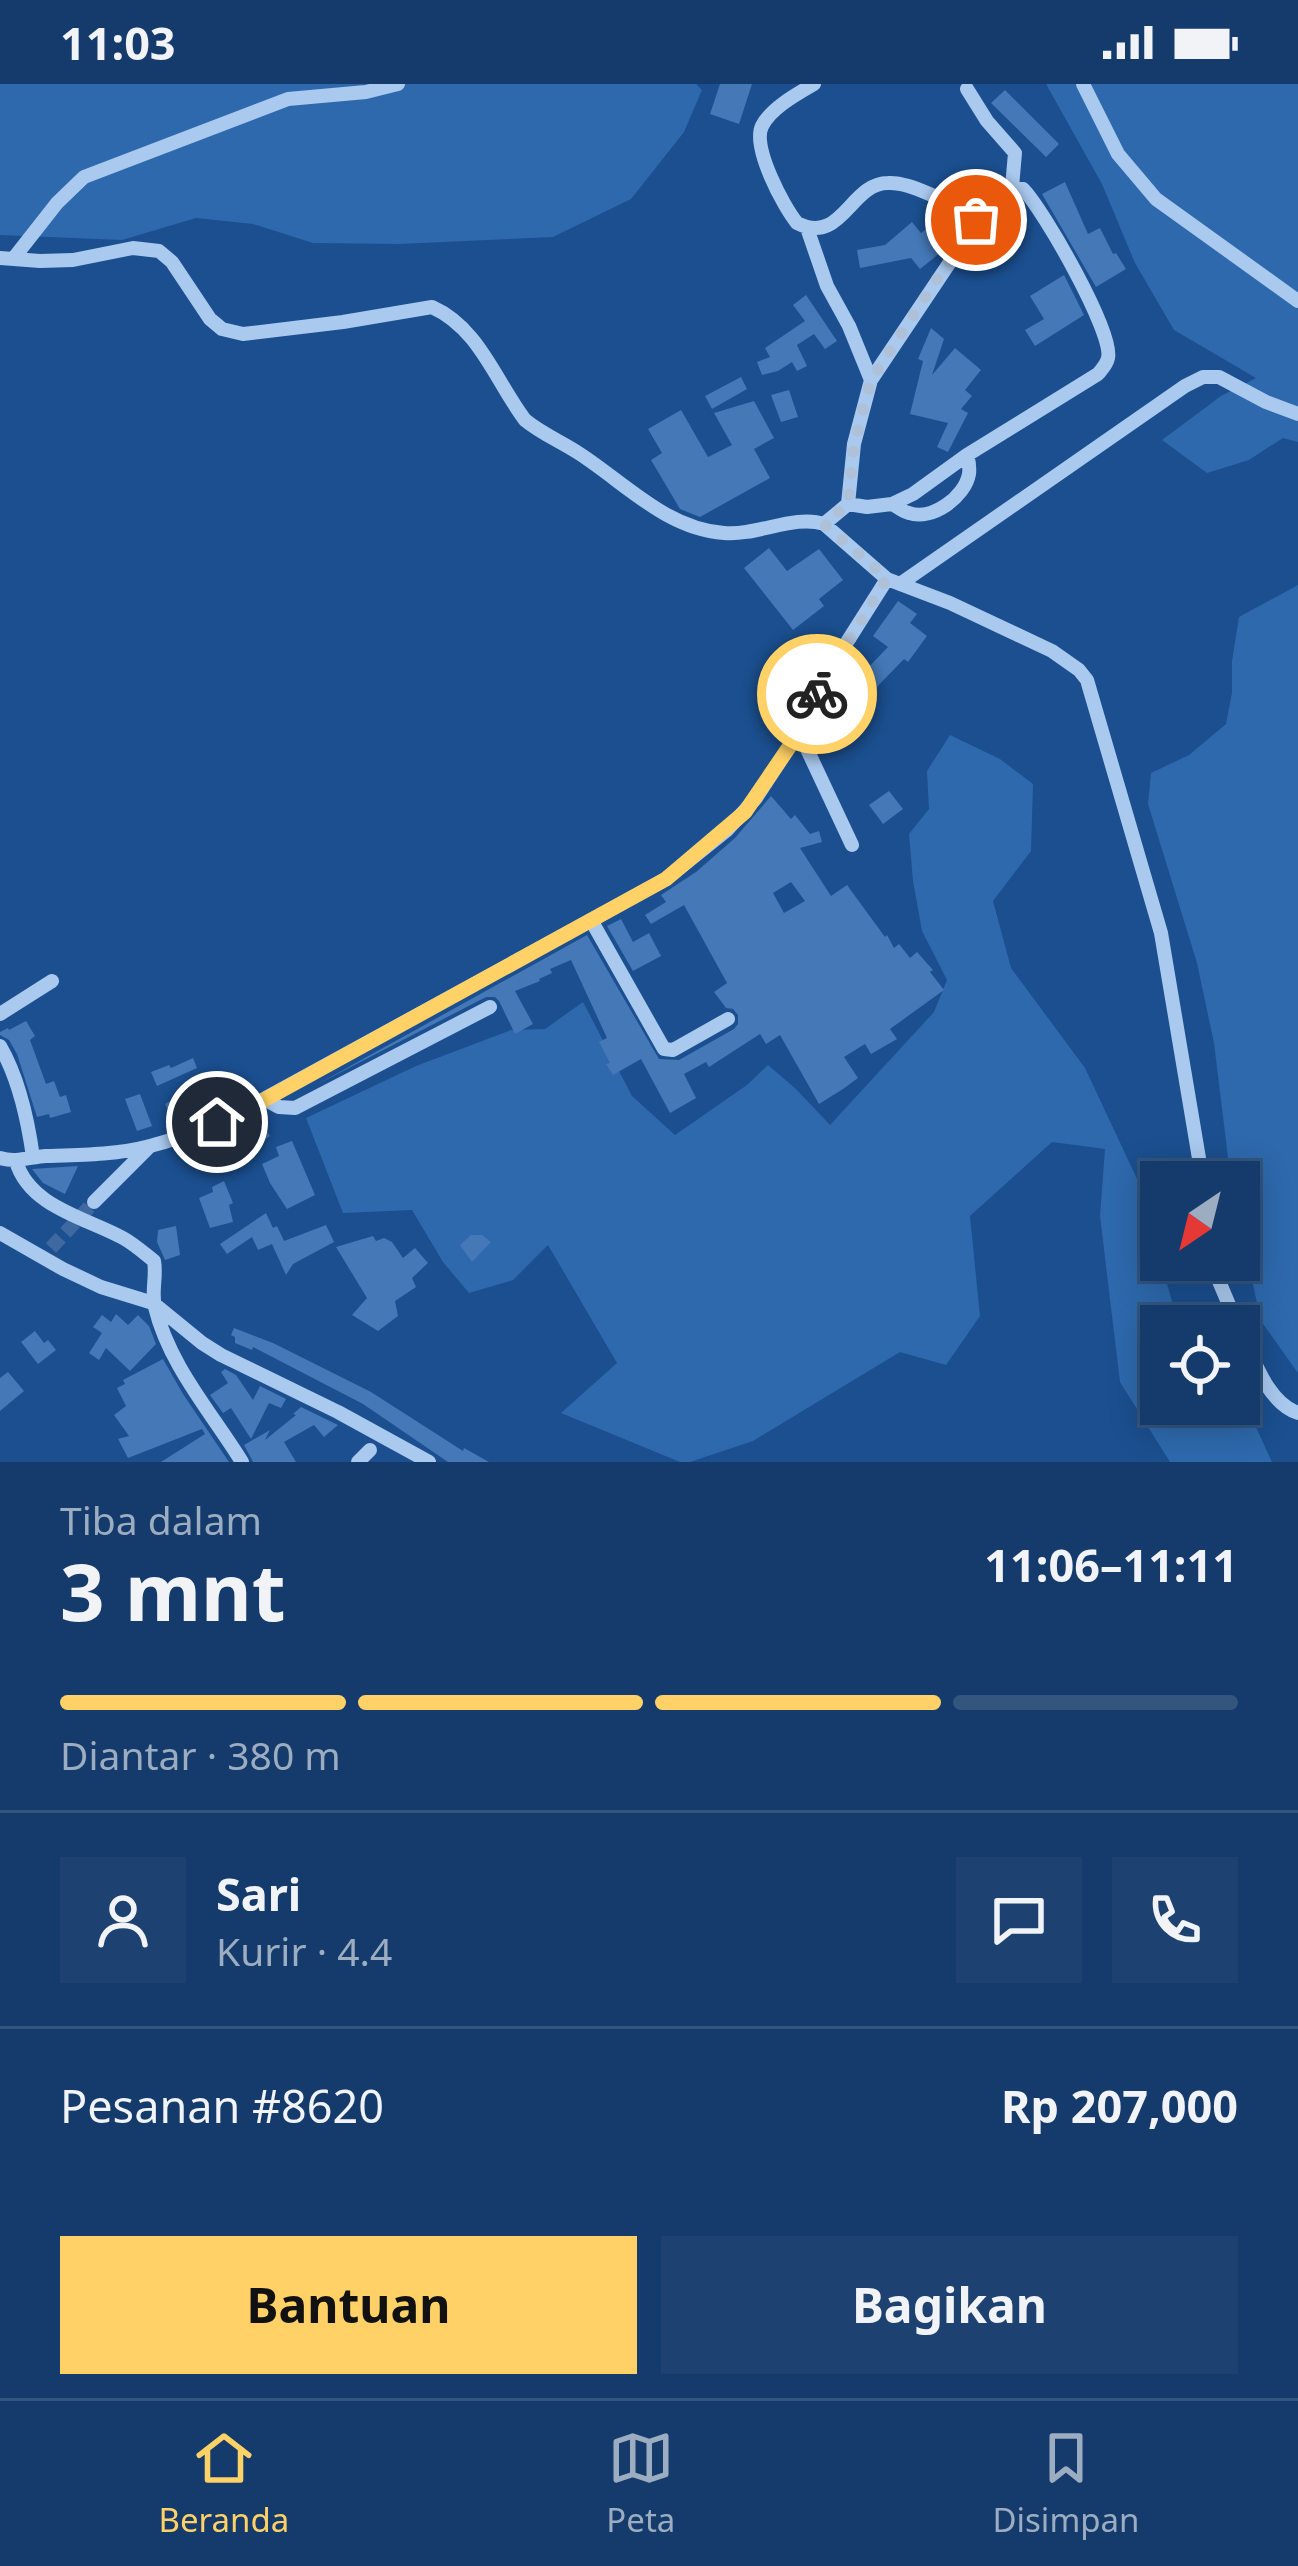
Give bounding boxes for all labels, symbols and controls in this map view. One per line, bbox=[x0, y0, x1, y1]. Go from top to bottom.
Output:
text: 11:03 bbox=[60, 12, 176, 73]
pin bbox=[925, 169, 1027, 271]
icon: bag bbox=[943, 187, 1009, 253]
courier bbox=[757, 634, 877, 754]
icon: bike bbox=[784, 661, 850, 727]
pin bbox=[166, 1071, 268, 1173]
icon: home bbox=[184, 1089, 250, 1155]
north arrow bbox=[1140, 1161, 1260, 1281]
map controls bbox=[1140, 1161, 1260, 1425]
button: locate bbox=[1140, 1305, 1260, 1425]
text: Tiba dalam bbox=[60, 1493, 262, 1546]
text: 11:06–11:11 bbox=[984, 1534, 1238, 1595]
text: 3 mnt bbox=[60, 1538, 286, 1644]
text: Diantar · 380 m bbox=[60, 1728, 341, 1781]
button: person bbox=[60, 1857, 186, 1983]
button: chat bbox=[956, 1857, 1082, 1983]
button: phone bbox=[1112, 1857, 1238, 1983]
text: Sari bbox=[216, 1863, 301, 1924]
text: Kurir · 4.4 bbox=[216, 1924, 392, 1977]
text: Pesanan #8620 bbox=[60, 2075, 384, 2136]
text: Rp 207,000 bbox=[1001, 2075, 1238, 2136]
button: Bantuan bbox=[60, 2236, 637, 2374]
button: Bagikan bbox=[661, 2236, 1238, 2374]
tab: Beranda bbox=[159, 2425, 289, 2542]
tab: Peta bbox=[606, 2425, 675, 2542]
tab: Disimpan bbox=[992, 2425, 1139, 2542]

